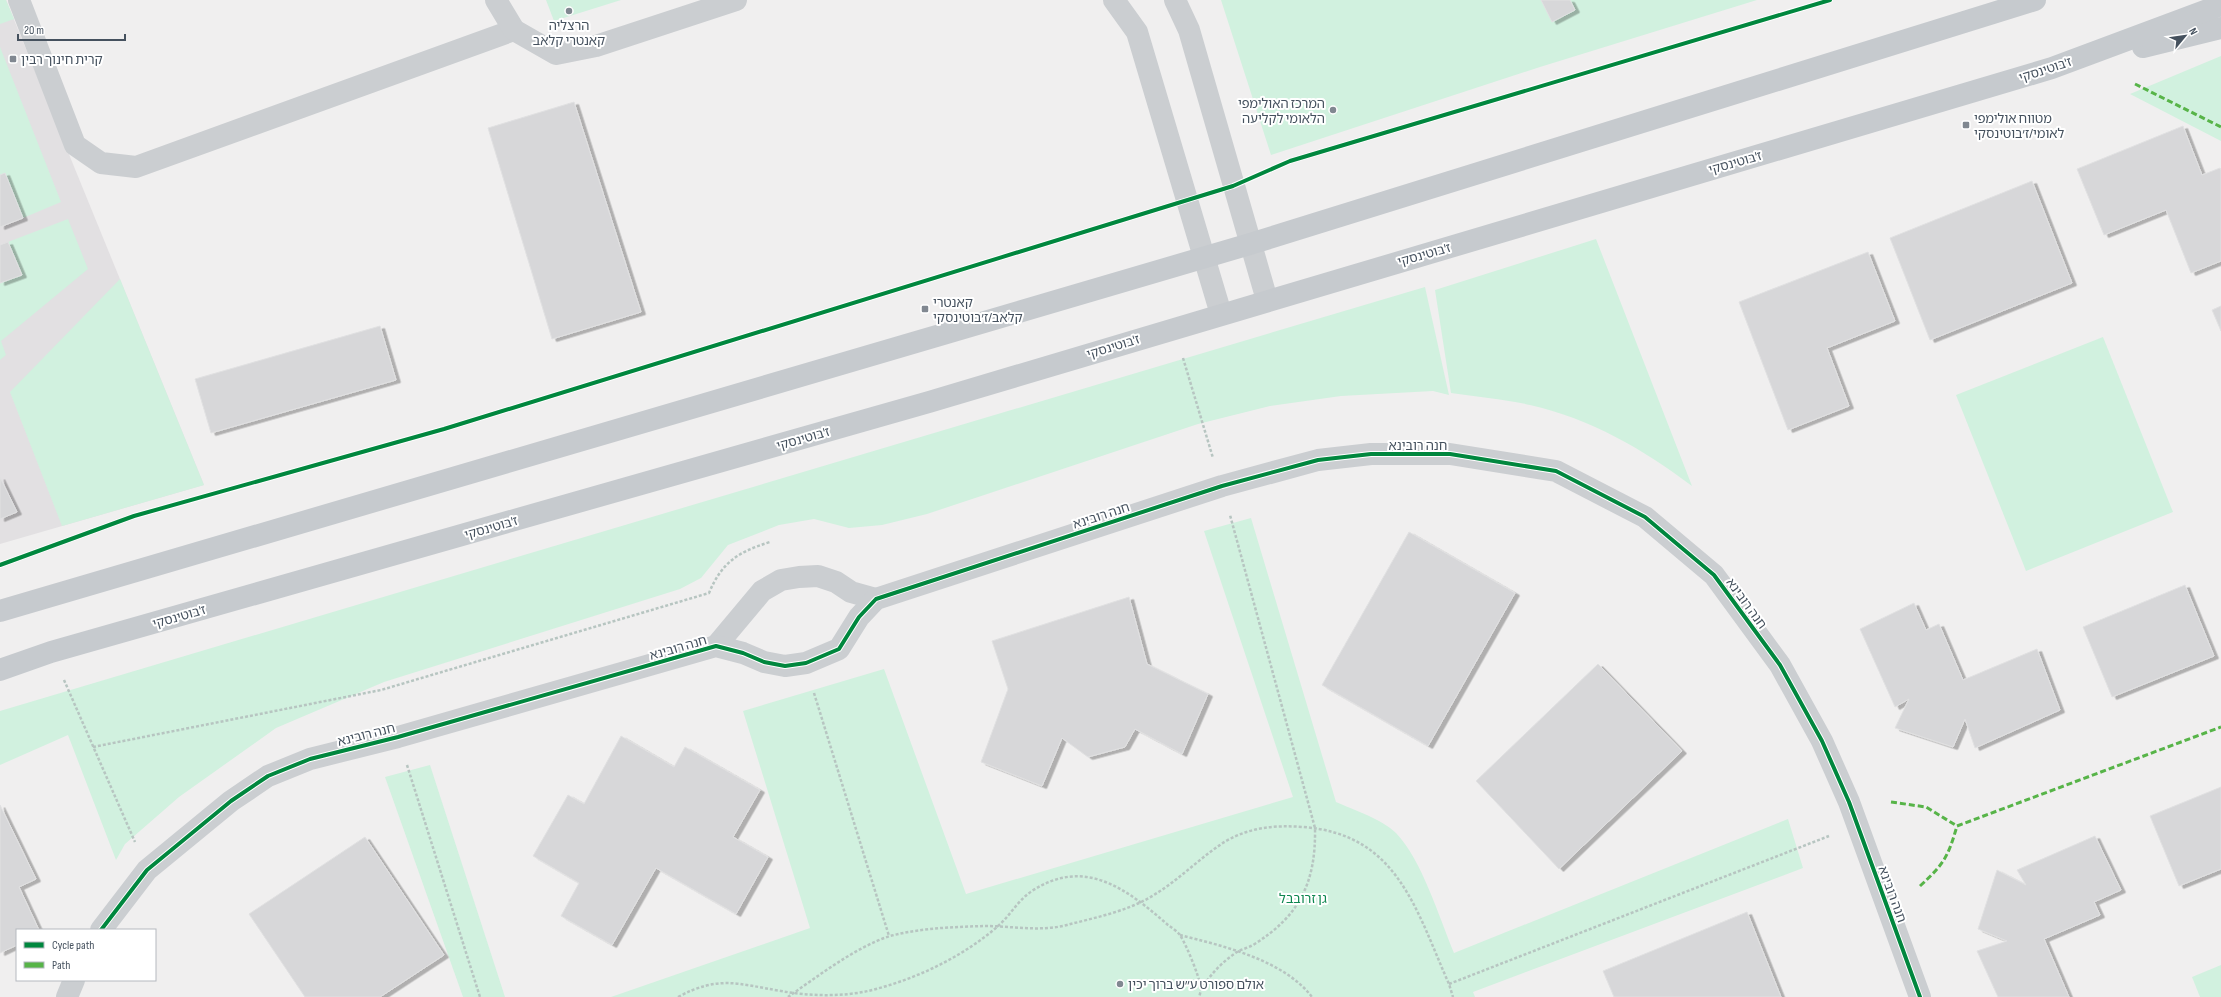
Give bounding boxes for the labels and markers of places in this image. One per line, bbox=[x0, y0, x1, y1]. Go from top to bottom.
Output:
marker: הרצליה קאנטרי קלאב bbox=[564, 6, 574, 16]
place label: הרצליה קאנטרי קלאב bbox=[533, 18, 605, 49]
place label: קרית חינוך רבין bbox=[21, 52, 103, 68]
marker: קרית חינוך רבין bbox=[8, 54, 18, 64]
place label: המרכז האולימפי הלאומי לקליעה bbox=[1238, 96, 1325, 127]
marker: המרכז האולימפי הלאומי לקליעה bbox=[1328, 105, 1338, 115]
place label: מטווח אולימפי לאומי/ז׳בוטינסקי bbox=[1974, 111, 2065, 142]
marker: מטווח אולימפי לאומי/ז׳בוטינסקי bbox=[1961, 120, 1971, 130]
place label: קאנטרי קלאב/ז׳בוטינסקי bbox=[933, 295, 1023, 326]
marker: קאנטרי קלאב/ז׳בוטינסקי bbox=[920, 304, 930, 314]
place label: אולם ספורט ע״ש ברוך יכין bbox=[1128, 977, 1264, 993]
marker: אולם ספורט ע״ש ברוך יכין bbox=[1115, 979, 1125, 989]

